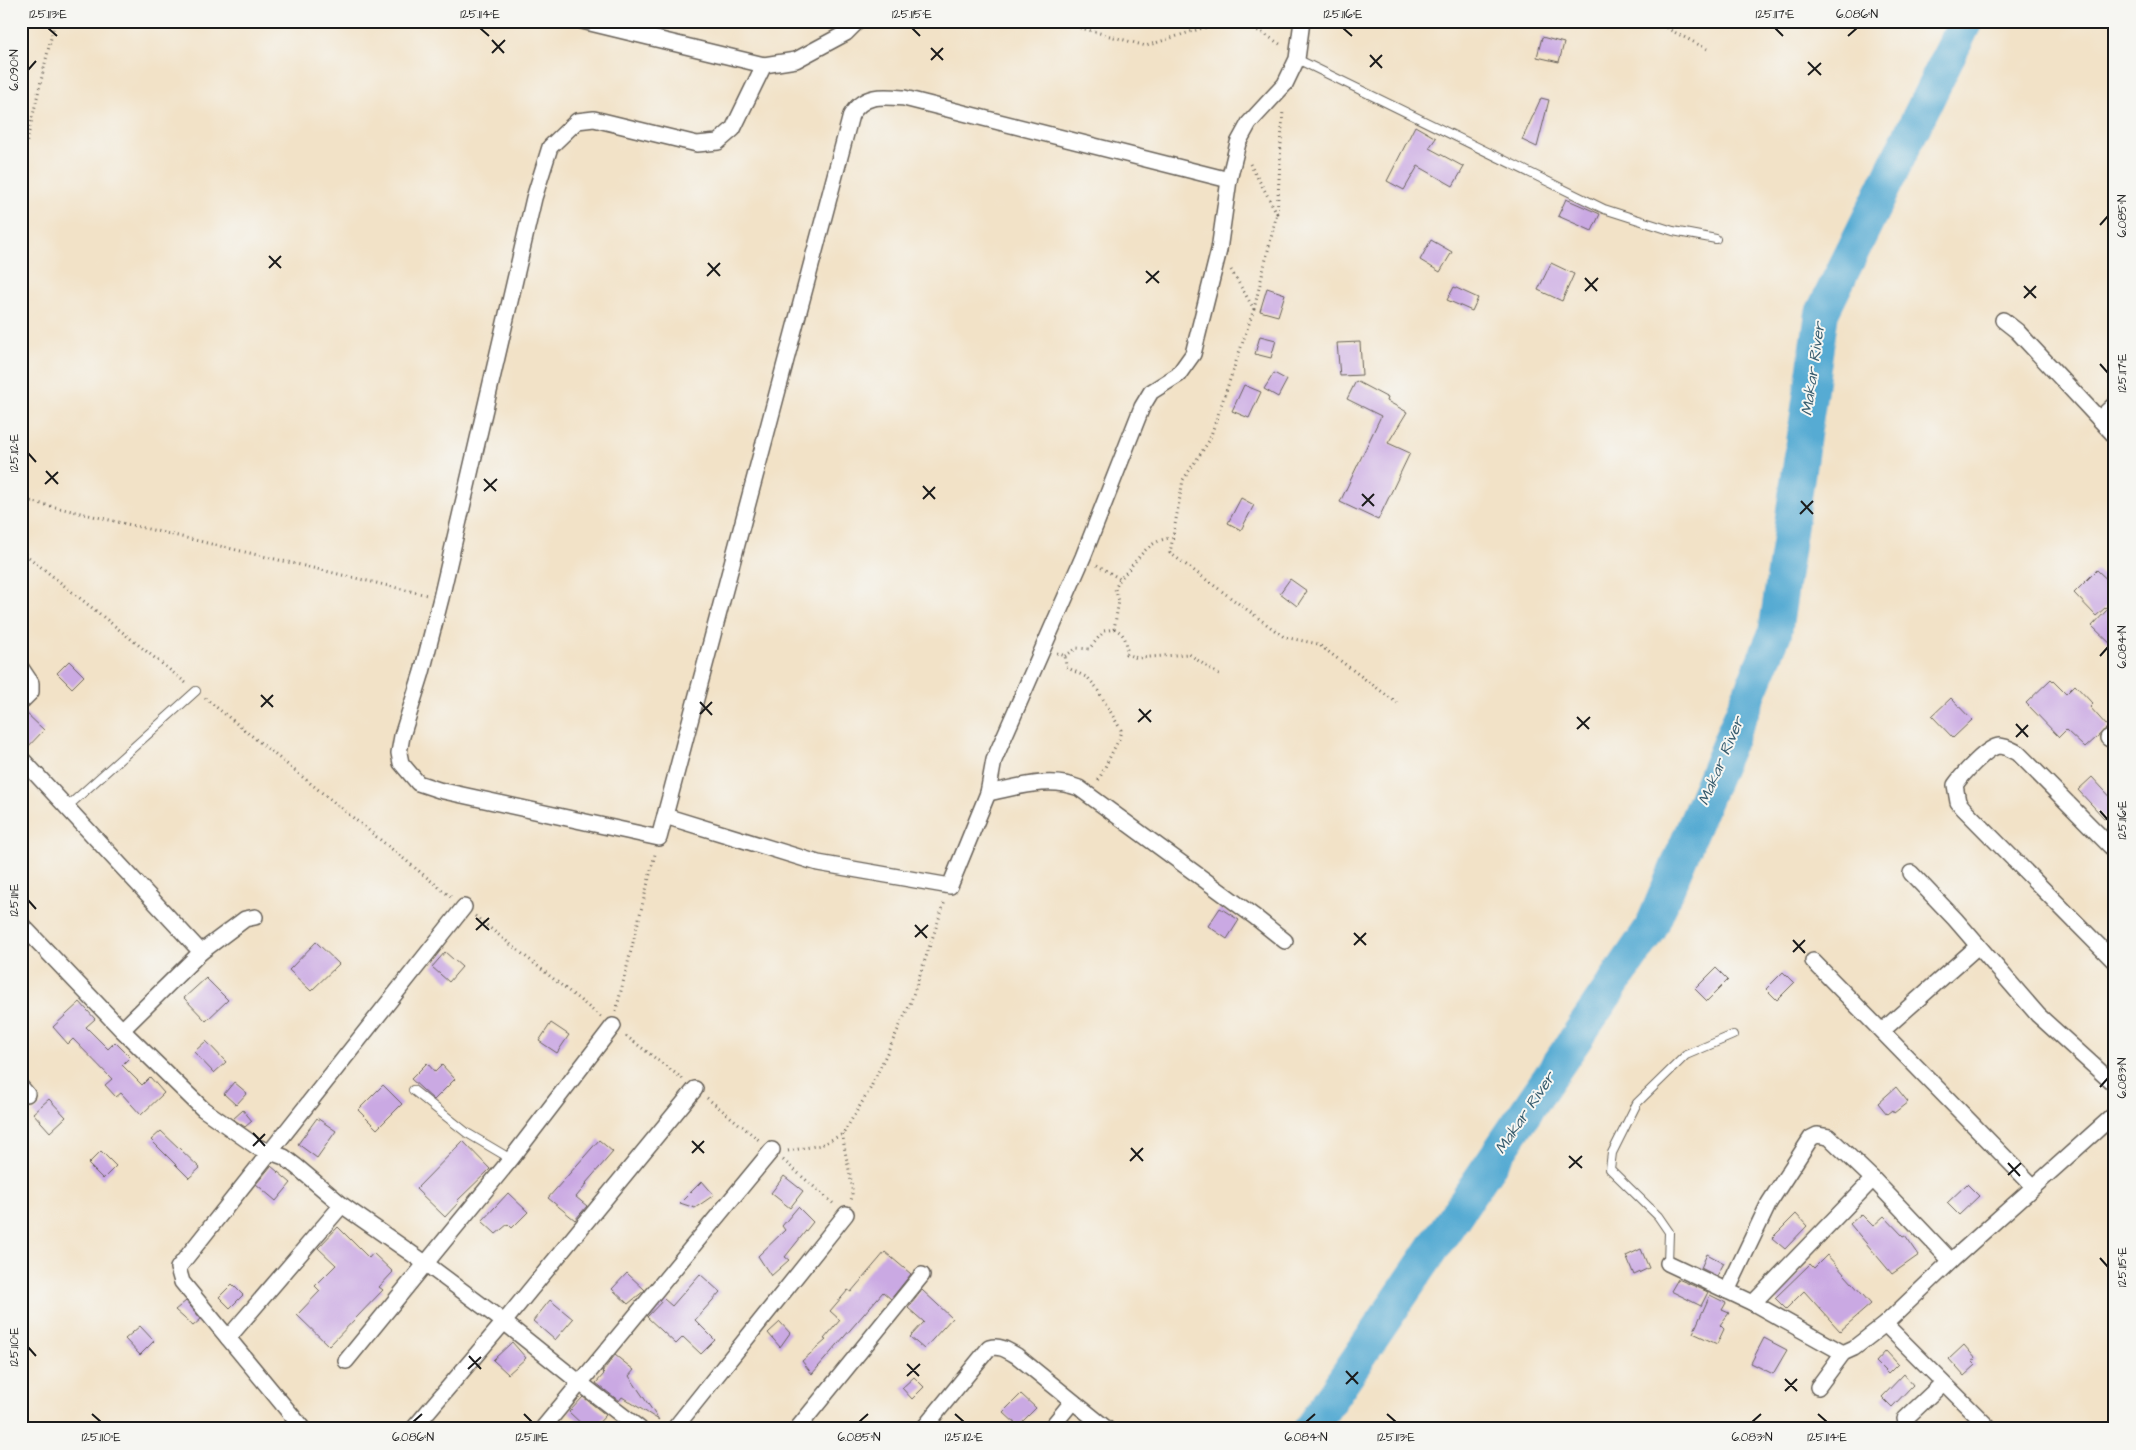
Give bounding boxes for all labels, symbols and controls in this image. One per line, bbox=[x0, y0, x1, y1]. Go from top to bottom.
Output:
text: 125.113°E bbox=[29, 6, 67, 23]
text: 125.114°E bbox=[460, 6, 500, 23]
text: 125.115°E bbox=[892, 6, 932, 23]
text: 125.116°E bbox=[1324, 6, 1362, 23]
text: 125.117°E bbox=[1756, 6, 1794, 23]
text: 6.086°N bbox=[1836, 6, 1879, 23]
text: 6.090°N bbox=[6, 49, 23, 91]
text: 6.085°N bbox=[2114, 194, 2131, 238]
water label: Makar River bbox=[1796, 319, 1831, 417]
text: 125.117°E bbox=[2114, 354, 2131, 392]
text: 125.112°E bbox=[6, 434, 23, 472]
text: 6.084°N bbox=[2114, 625, 2131, 668]
water label: Makar River bbox=[1692, 711, 1750, 809]
text: 125.116°E bbox=[2114, 801, 2131, 839]
text: 125.111°E bbox=[6, 884, 23, 916]
text: 6.083°N bbox=[2114, 1057, 2131, 1098]
water label: Makar River bbox=[1490, 1066, 1562, 1158]
text: 125.115°E bbox=[2114, 1247, 2131, 1287]
text: 125.110°E bbox=[6, 1328, 23, 1366]
text: 125.110°E bbox=[82, 1429, 120, 1446]
text: 6.086°N bbox=[392, 1429, 435, 1446]
text: 125.111°E bbox=[516, 1429, 548, 1446]
text: 6.085°N bbox=[837, 1429, 881, 1446]
text: 125.112°E bbox=[945, 1429, 983, 1446]
text: 6.084°N bbox=[1285, 1429, 1328, 1446]
text: 125.113°E bbox=[1377, 1429, 1415, 1446]
text: 6.083°N bbox=[1732, 1429, 1773, 1446]
text: 125.114°E bbox=[1807, 1429, 1847, 1446]

